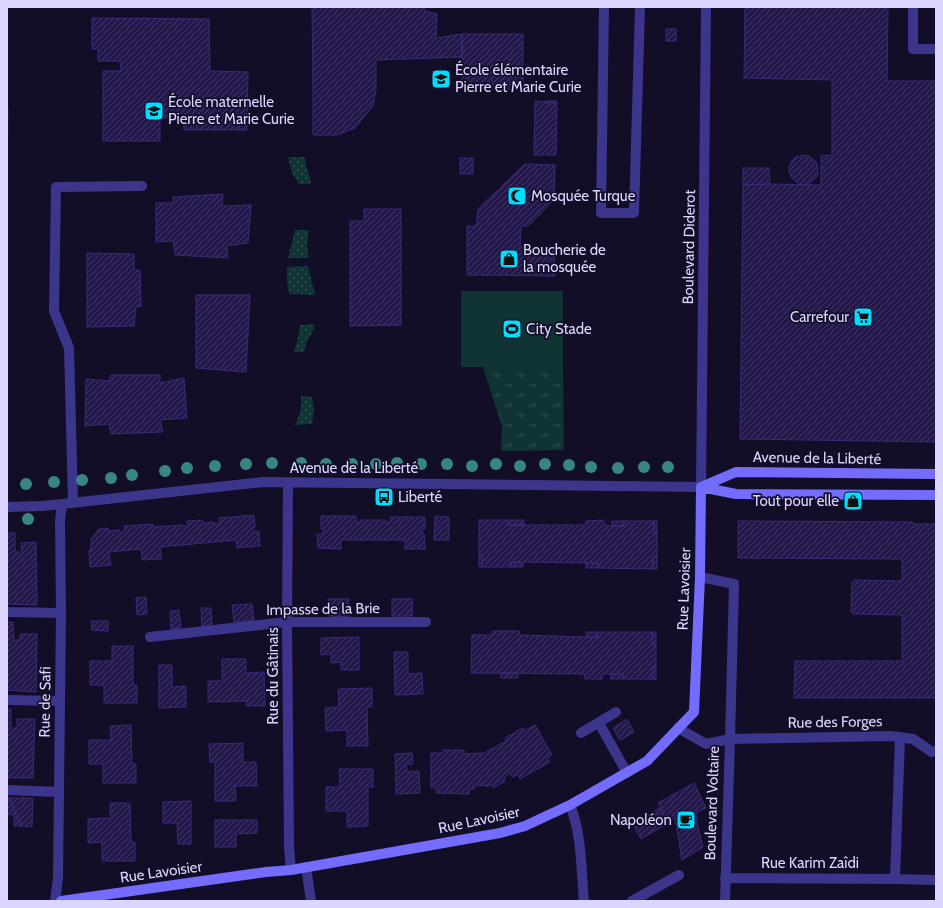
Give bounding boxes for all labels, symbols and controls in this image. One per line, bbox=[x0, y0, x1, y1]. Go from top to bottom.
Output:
place label: École élémentaire Pierre et Marie Curie bbox=[455, 60, 582, 96]
school or university icon: École élémentaire Pierre et Marie Curie bbox=[430, 68, 452, 90]
place label: École maternelle Pierre et Marie Curie bbox=[168, 92, 295, 128]
school or university icon: École maternelle Pierre et Marie Curie bbox=[143, 100, 165, 122]
mosque icon: Mosquée Turque bbox=[506, 185, 528, 207]
place label: Mosquée Turque bbox=[531, 187, 636, 205]
street label: Boulevard Diderot bbox=[679, 190, 699, 304]
place label: Boucherie de la mosquée bbox=[523, 241, 606, 276]
shop icon: Boucherie de la mosquée bbox=[498, 248, 520, 270]
supermarket icon: Carrefour bbox=[852, 306, 874, 328]
place label: Carrefour bbox=[790, 308, 849, 326]
sports icon: City Stade bbox=[501, 318, 523, 340]
place label: City Stade bbox=[526, 320, 592, 338]
street label: Avenue de la Liberté bbox=[753, 448, 882, 468]
street label: Avenue de la Liberté bbox=[290, 459, 419, 477]
bus stop icon: Liberté bbox=[373, 486, 395, 508]
place label: Liberté bbox=[398, 488, 442, 506]
shop icon: Tout pour elle bbox=[842, 490, 864, 512]
place label: Tout pour elle bbox=[753, 492, 839, 510]
street label: Rue Lavoisier bbox=[674, 547, 694, 631]
street label: Impasse de la Brie bbox=[266, 599, 380, 619]
street label: Rue du Gâtinais bbox=[264, 627, 282, 725]
street label: Rue de Safi bbox=[35, 666, 55, 738]
street label: Rue des Forges bbox=[787, 712, 883, 732]
street label: Boulevard Voltaire bbox=[701, 745, 723, 861]
street label: Rue Lavoisier bbox=[437, 803, 522, 837]
cafe icon: Napoléon bbox=[675, 809, 697, 831]
place label: Napoléon bbox=[610, 811, 672, 829]
street label: Rue Karim Zaîdi bbox=[761, 854, 859, 872]
street label: Rue Lavoisier bbox=[119, 857, 203, 887]

